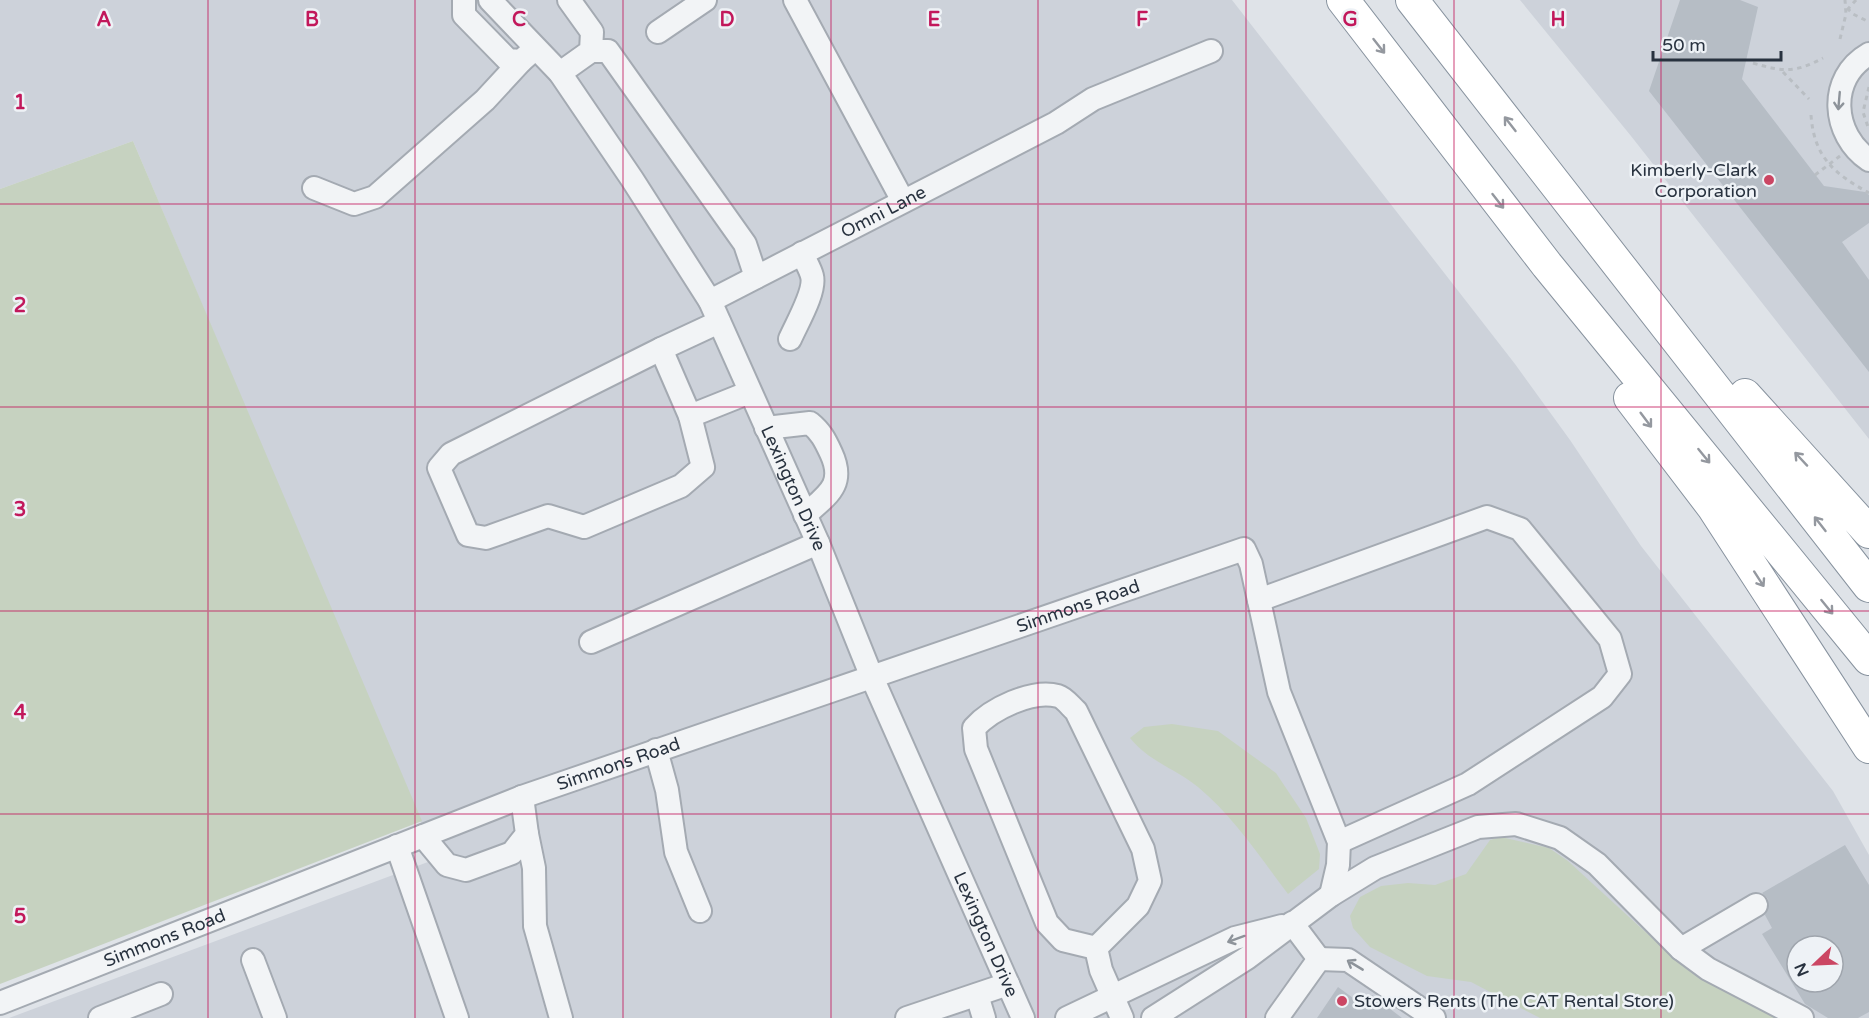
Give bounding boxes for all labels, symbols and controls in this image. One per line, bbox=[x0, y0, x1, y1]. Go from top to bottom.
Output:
text: A bbox=[97, 8, 112, 32]
text: B bbox=[305, 8, 319, 32]
text: C bbox=[512, 8, 526, 32]
text: D bbox=[719, 8, 735, 32]
text: E bbox=[928, 8, 941, 32]
text: F bbox=[1136, 8, 1148, 32]
text: G bbox=[1342, 8, 1358, 32]
text: H bbox=[1550, 8, 1566, 32]
scale bar bbox=[1653, 24, 1780, 62]
text: 50 m bbox=[1662, 34, 1706, 56]
one-way arrow bbox=[1373, 38, 1385, 54]
text: 1 bbox=[14, 91, 26, 115]
one-way arrow bbox=[1833, 91, 1844, 110]
one-way arrow bbox=[1503, 116, 1516, 132]
place label: Kimberly-Clark Corporation bbox=[1630, 159, 1757, 202]
marker: Kimberly-Clark Corporation bbox=[1762, 173, 1776, 187]
street label: Omni Lane bbox=[837, 181, 930, 243]
one-way arrow bbox=[1491, 193, 1504, 209]
text: 2 bbox=[14, 294, 26, 318]
one-way arrow bbox=[1640, 412, 1653, 428]
street label: Lexington Drive bbox=[756, 422, 831, 554]
one-way arrow bbox=[1697, 448, 1710, 464]
one-way arrow bbox=[1794, 451, 1808, 466]
text: 3 bbox=[14, 498, 26, 522]
one-way arrow bbox=[1813, 516, 1826, 532]
one-way arrow bbox=[1754, 570, 1766, 587]
street label: Simmons Road bbox=[1013, 575, 1143, 637]
one-way arrow bbox=[1820, 599, 1833, 615]
text: 4 bbox=[14, 701, 27, 725]
street label: Simmons Road bbox=[554, 733, 683, 795]
street label: Lexington Drive bbox=[949, 868, 1023, 1000]
street label: Simmons Road bbox=[101, 904, 229, 972]
text: 5 bbox=[14, 905, 26, 929]
north arrow bbox=[1785, 934, 1845, 994]
one-way arrow bbox=[1227, 935, 1246, 946]
one-way arrow bbox=[1347, 959, 1364, 971]
text: N bbox=[1790, 960, 1814, 979]
place label: Stowers Rents (The CAT Rental Store) bbox=[1354, 990, 1674, 1012]
marker: Stowers Rents (The CAT Rental Store) bbox=[1335, 994, 1349, 1008]

